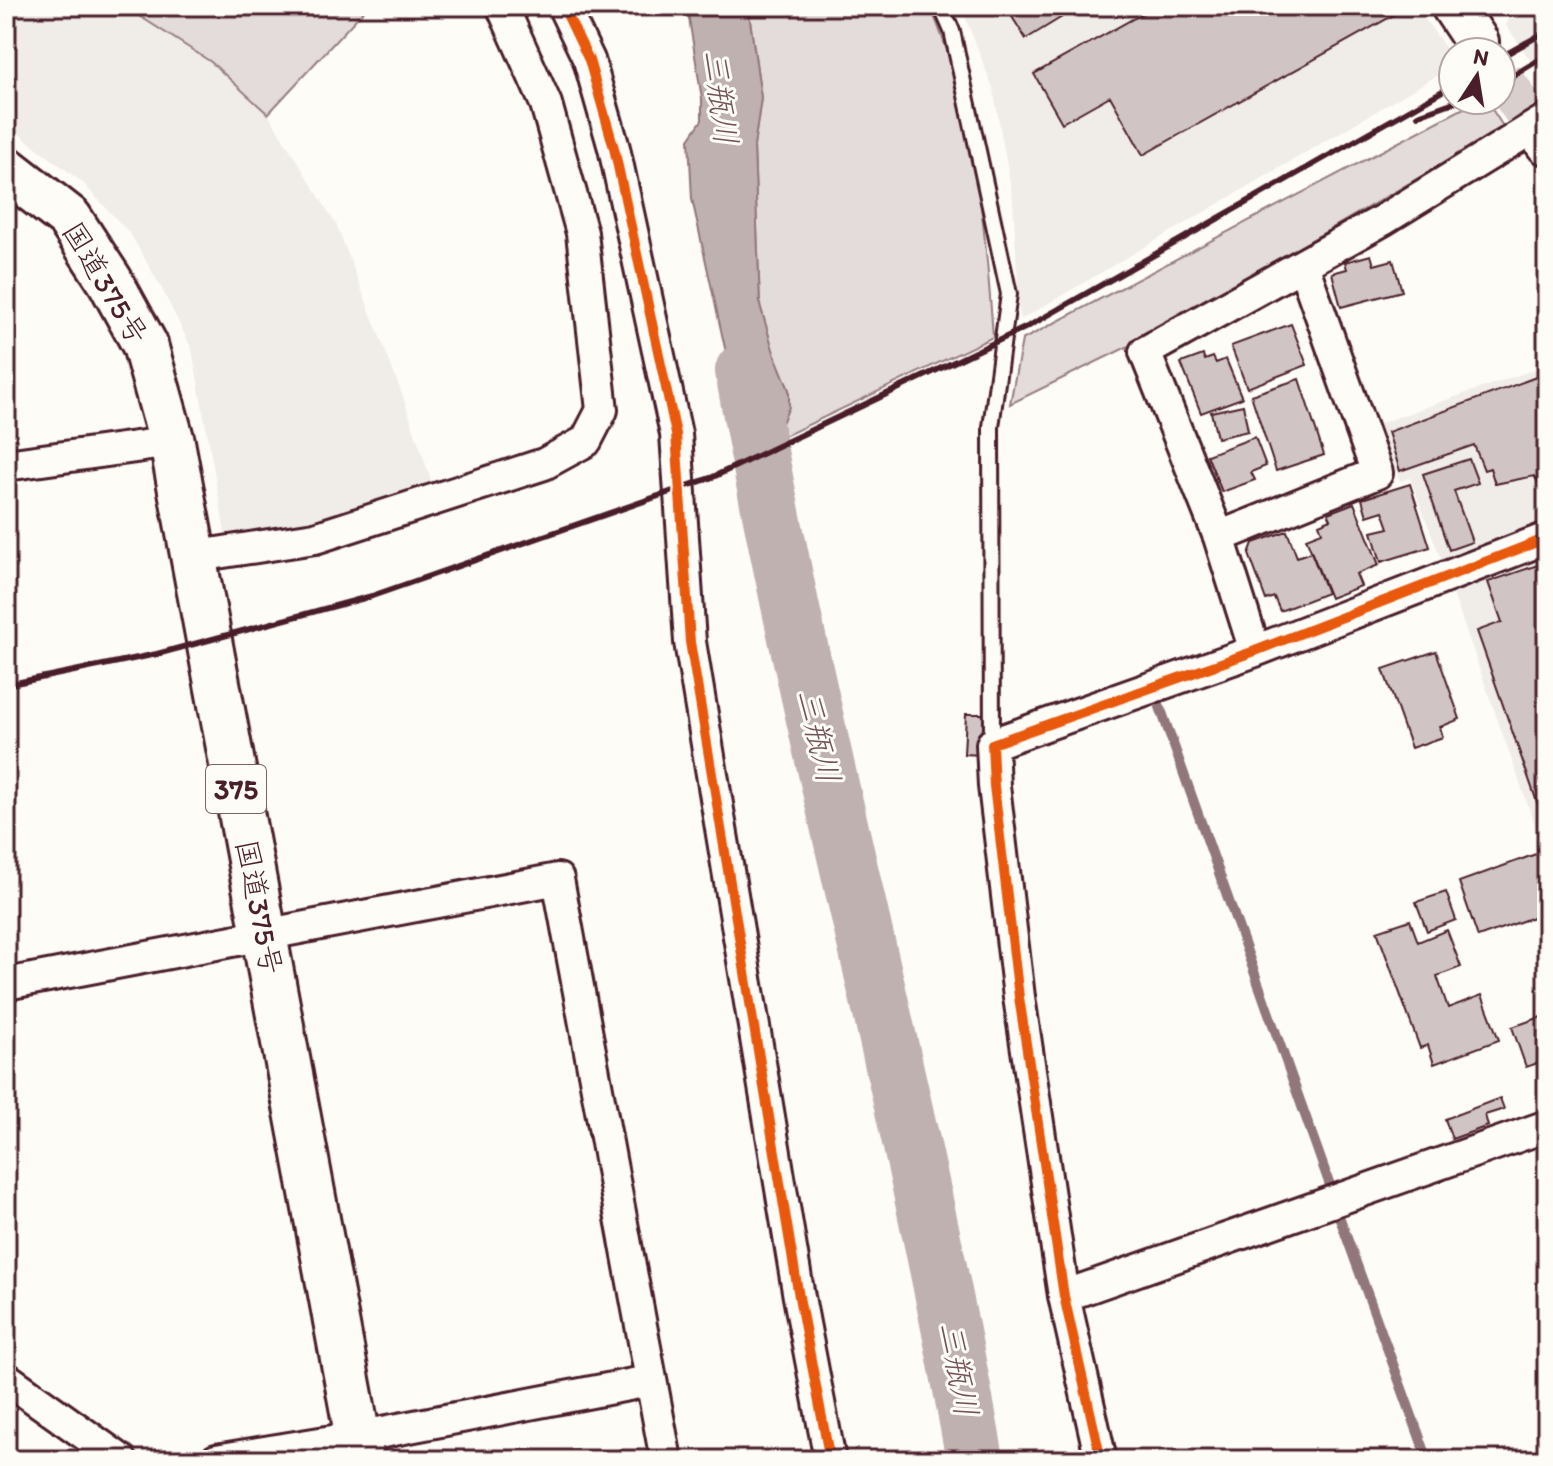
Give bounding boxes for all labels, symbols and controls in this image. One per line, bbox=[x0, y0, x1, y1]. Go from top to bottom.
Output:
north arrow bbox=[1437, 36, 1517, 116]
text: N bbox=[1471, 42, 1491, 72]
water label: 三瓶川 bbox=[696, 47, 746, 147]
street label: 国道375号 bbox=[54, 215, 157, 351]
water label: 三瓶川 bbox=[790, 685, 848, 787]
road number: 375 bbox=[206, 765, 266, 813]
street label: 国道375号 bbox=[228, 836, 291, 978]
water label: 三瓶川 bbox=[932, 1318, 986, 1420]

